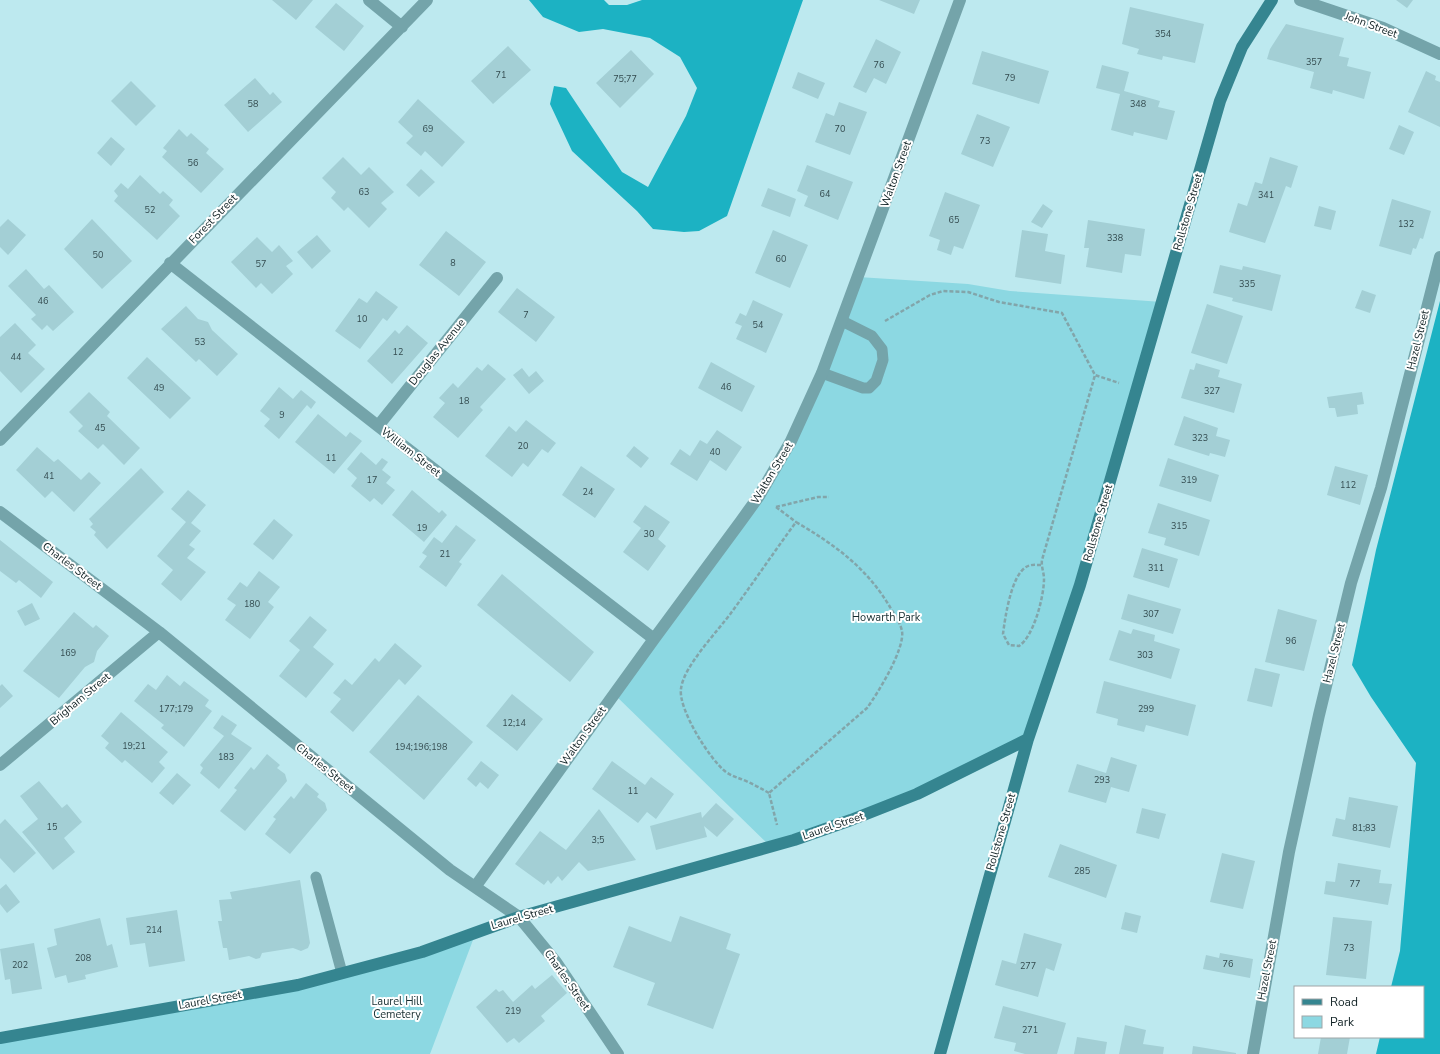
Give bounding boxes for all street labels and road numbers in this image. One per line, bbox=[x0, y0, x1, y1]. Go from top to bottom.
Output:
street label: John Street bbox=[1342, 8, 1400, 42]
street label: Walton Street bbox=[877, 139, 915, 209]
street label: Rollstone Street bbox=[1170, 171, 1206, 252]
street label: Forest Street bbox=[186, 191, 241, 247]
street label: Hazel Street bbox=[1403, 308, 1433, 371]
street label: Douglas Avenue bbox=[406, 315, 469, 388]
street label: William Street bbox=[378, 424, 444, 480]
street label: Walton Street bbox=[748, 439, 796, 507]
street label: Rollstone Street bbox=[1080, 482, 1116, 563]
street label: Charles Street bbox=[39, 539, 105, 593]
street label: Hazel Street bbox=[1319, 621, 1349, 684]
street label: Brigham Street bbox=[47, 669, 114, 729]
street label: Walton Street bbox=[557, 703, 610, 769]
street label: Charles Street bbox=[293, 740, 357, 796]
street label: Rollstone Street bbox=[983, 791, 1019, 872]
street label: Laurel Street bbox=[800, 808, 866, 843]
street label: Laurel Street bbox=[489, 901, 555, 933]
street label: Hazel Street bbox=[1254, 938, 1280, 1001]
street label: Charles Street bbox=[541, 947, 593, 1013]
street label: Laurel Street bbox=[177, 987, 243, 1013]

